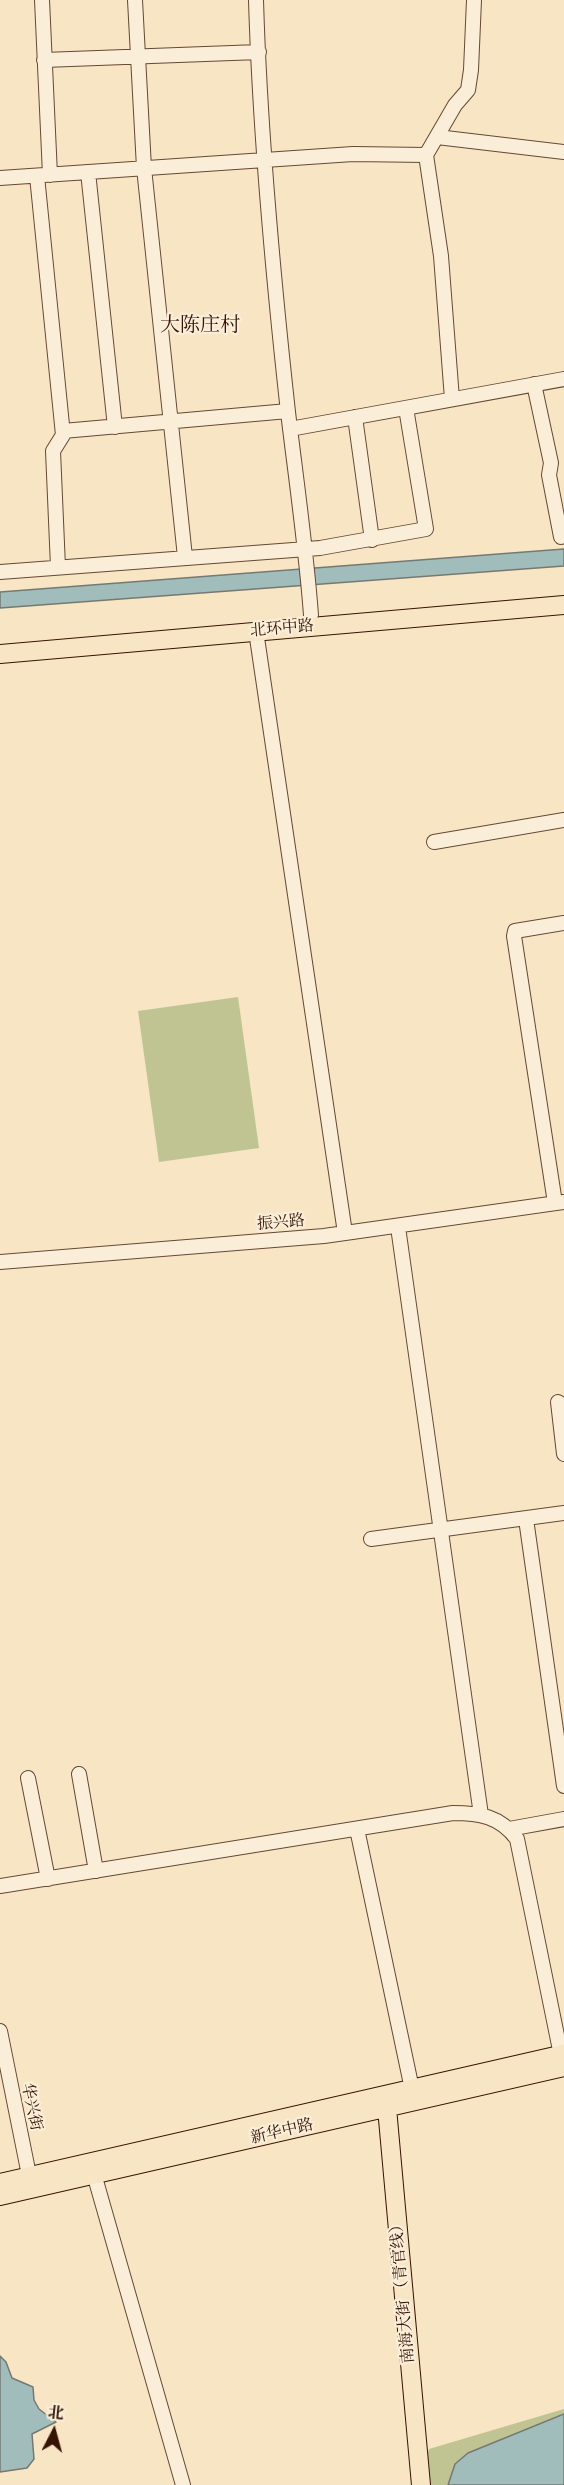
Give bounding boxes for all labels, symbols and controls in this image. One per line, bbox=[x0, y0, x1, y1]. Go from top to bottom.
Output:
district label: 大陈庄村 bbox=[160, 314, 240, 338]
street label: 北环中路 bbox=[249, 617, 315, 641]
street label: 振兴路 bbox=[256, 1211, 306, 1235]
street label: 华兴街 bbox=[17, 2082, 45, 2132]
street label: 新华中路 bbox=[249, 2115, 315, 2149]
street label: 南海大街 （青官线） bbox=[387, 2216, 419, 2364]
north arrow bbox=[24, 2401, 84, 2461]
text: 北 bbox=[47, 2402, 65, 2423]

